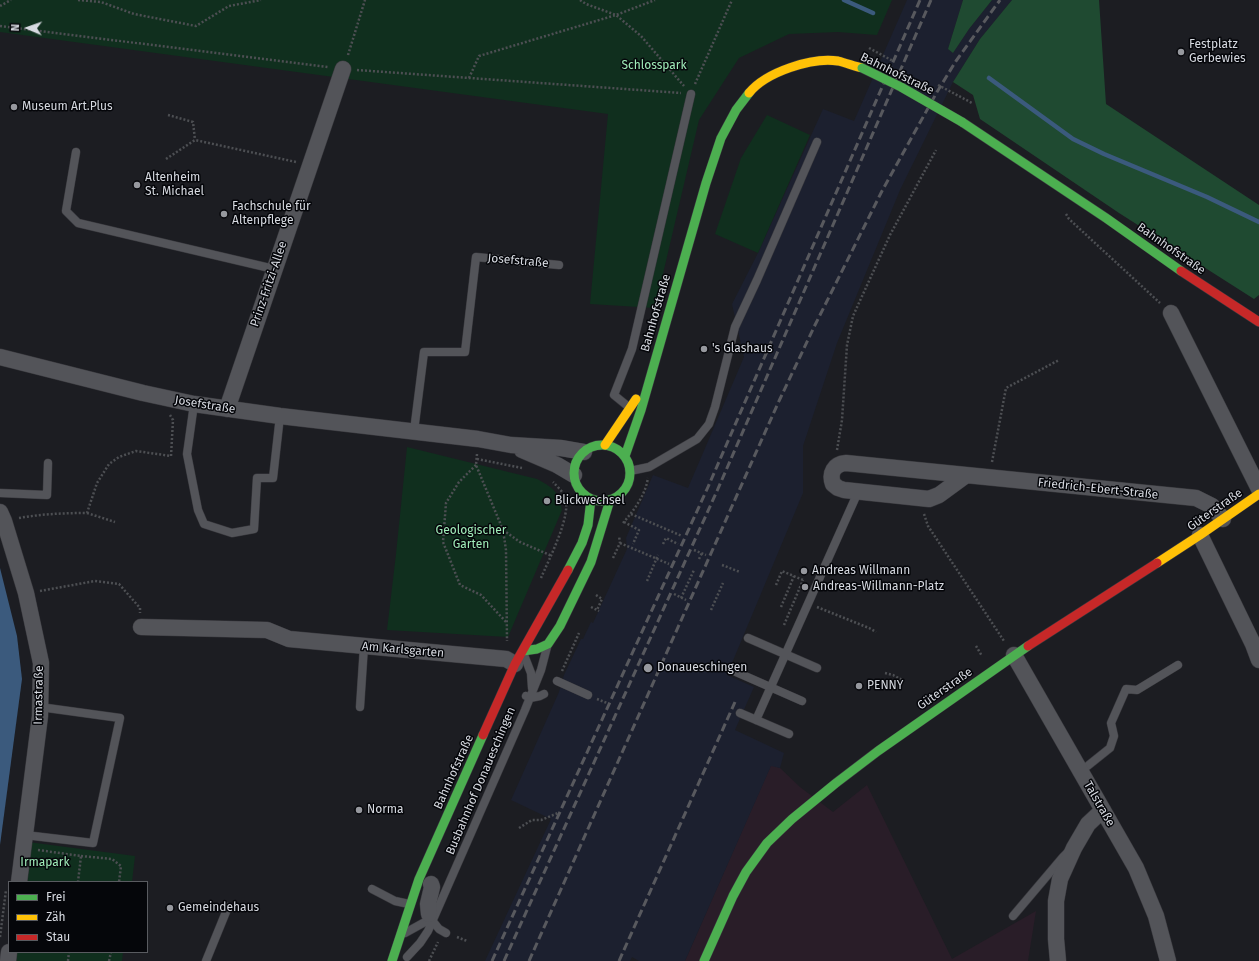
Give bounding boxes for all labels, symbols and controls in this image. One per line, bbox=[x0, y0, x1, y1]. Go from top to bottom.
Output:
north arrow bbox=[8, 8, 48, 48]
text: N bbox=[9, 24, 22, 31]
place label: Festplatz Gerbewies bbox=[1189, 38, 1246, 66]
marker: Festplatz Gerbewies bbox=[1176, 47, 1186, 57]
street label: Bahnhofstraße bbox=[858, 50, 936, 98]
park label: Schlosspark bbox=[621, 59, 687, 73]
place label: Museum Art.Plus bbox=[22, 100, 113, 114]
marker: Museum Art.Plus bbox=[9, 102, 19, 112]
place label: Altenheim St. Michael bbox=[145, 171, 204, 199]
marker: Altenheim St. Michael bbox=[132, 180, 142, 190]
place label: Fachschule für Altenpflege bbox=[232, 200, 311, 228]
marker: Fachschule für Altenpflege bbox=[219, 209, 229, 219]
street label: Bahnhofstraße bbox=[1134, 220, 1208, 278]
street label: Prinz-Fritzi-Allee bbox=[248, 239, 290, 329]
street label: Josefstraße bbox=[487, 251, 549, 271]
street label: Bahnhofstraße bbox=[638, 272, 674, 354]
place label: 's Glashaus bbox=[712, 342, 772, 356]
marker: 's Glashaus bbox=[699, 344, 709, 354]
street label: Josefstraße bbox=[174, 393, 236, 417]
street label: Friedrich-Ebert-Straße bbox=[1037, 476, 1159, 502]
street label: Güterstraße bbox=[1185, 486, 1245, 534]
place label: Blickwechsel bbox=[555, 494, 625, 508]
marker: Blickwechsel bbox=[542, 496, 552, 506]
park label: Geologischer Garten bbox=[436, 524, 506, 552]
place label: Andreas Willmann bbox=[812, 564, 910, 578]
marker: Andreas Willmann bbox=[799, 566, 809, 576]
place label: Andreas-Willmann-Platz bbox=[813, 580, 944, 594]
marker: Andreas-Willmann-Platz bbox=[800, 582, 810, 592]
street label: Am Karlsgarten bbox=[361, 639, 445, 661]
place label: Donaueschingen bbox=[657, 661, 747, 675]
marker: Donaueschingen bbox=[642, 662, 654, 674]
street label: Irmastraße bbox=[31, 665, 47, 725]
street label: Güterstraße bbox=[915, 665, 975, 713]
place label: PENNY bbox=[867, 679, 903, 693]
marker: PENNY bbox=[854, 681, 864, 691]
street label: Busbahnhof Donaueschingen bbox=[443, 705, 519, 857]
street label: Bahnhofstraße bbox=[431, 732, 477, 812]
street label: Talstraße bbox=[1080, 779, 1118, 829]
place label: Norma bbox=[367, 803, 404, 817]
marker: Norma bbox=[354, 805, 364, 815]
park label: Irmapark bbox=[20, 856, 70, 870]
legend bbox=[8, 881, 148, 953]
text: Frei bbox=[46, 890, 66, 904]
place label: Gemeindehaus bbox=[178, 901, 259, 915]
marker: Gemeindehaus bbox=[165, 903, 175, 913]
text: Zäh bbox=[46, 910, 66, 924]
text: Stau bbox=[46, 930, 70, 944]

